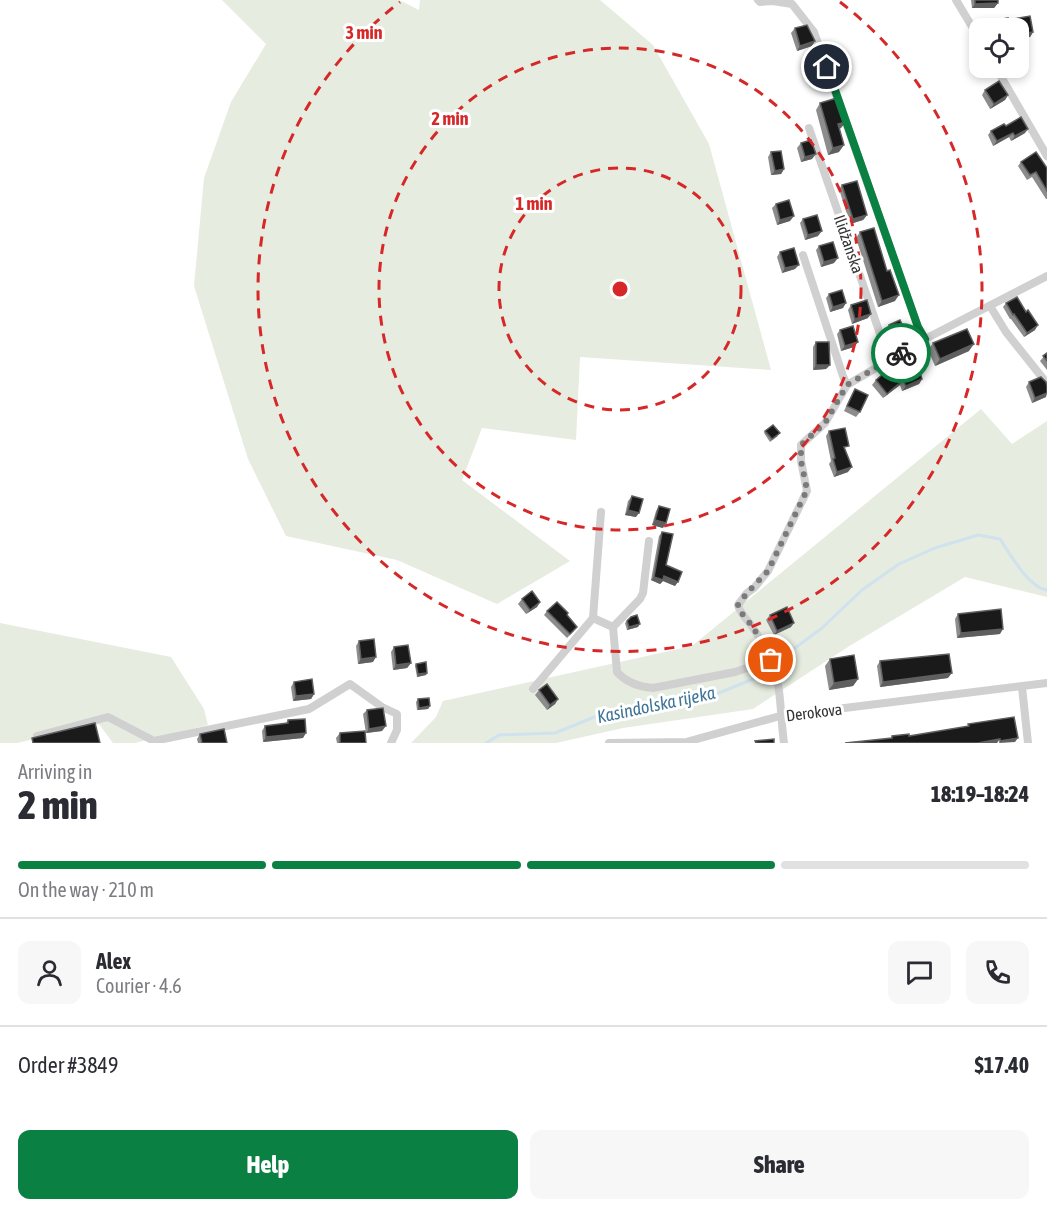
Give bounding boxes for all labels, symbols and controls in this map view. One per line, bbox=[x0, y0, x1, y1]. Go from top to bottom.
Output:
map controls bbox=[969, 18, 1029, 78]
button: locate bbox=[969, 18, 1029, 78]
text: 3 min bbox=[346, 22, 383, 43]
pin bbox=[801, 41, 852, 92]
icon: home bbox=[810, 50, 843, 83]
text: 2 min bbox=[432, 108, 469, 129]
text: 1 min bbox=[516, 193, 553, 214]
street label: Ilidžanska bbox=[831, 212, 867, 276]
centre of rings bbox=[610, 279, 630, 299]
courier bbox=[871, 323, 931, 383]
icon: bike bbox=[885, 337, 918, 370]
pin bbox=[745, 634, 796, 685]
icon: bag bbox=[754, 643, 787, 676]
water label: Kasindolska rijeka bbox=[595, 682, 718, 727]
street label: Derokova bbox=[785, 700, 843, 724]
text: Arriving in bbox=[18, 760, 92, 783]
text: 18:19–18:24 bbox=[931, 781, 1029, 807]
text: 2 min bbox=[18, 783, 98, 827]
text: On the way · 210 m bbox=[18, 878, 154, 901]
button: person bbox=[18, 941, 81, 1004]
button: chat bbox=[888, 941, 951, 1004]
button: phone bbox=[966, 941, 1029, 1004]
text: Alex bbox=[96, 948, 131, 974]
text: Courier · 4.6 bbox=[96, 974, 182, 997]
text: Order #3849 bbox=[18, 1052, 118, 1078]
text: $17.40 bbox=[974, 1052, 1029, 1078]
button: Help bbox=[18, 1130, 518, 1199]
button: Share bbox=[530, 1130, 1029, 1199]

